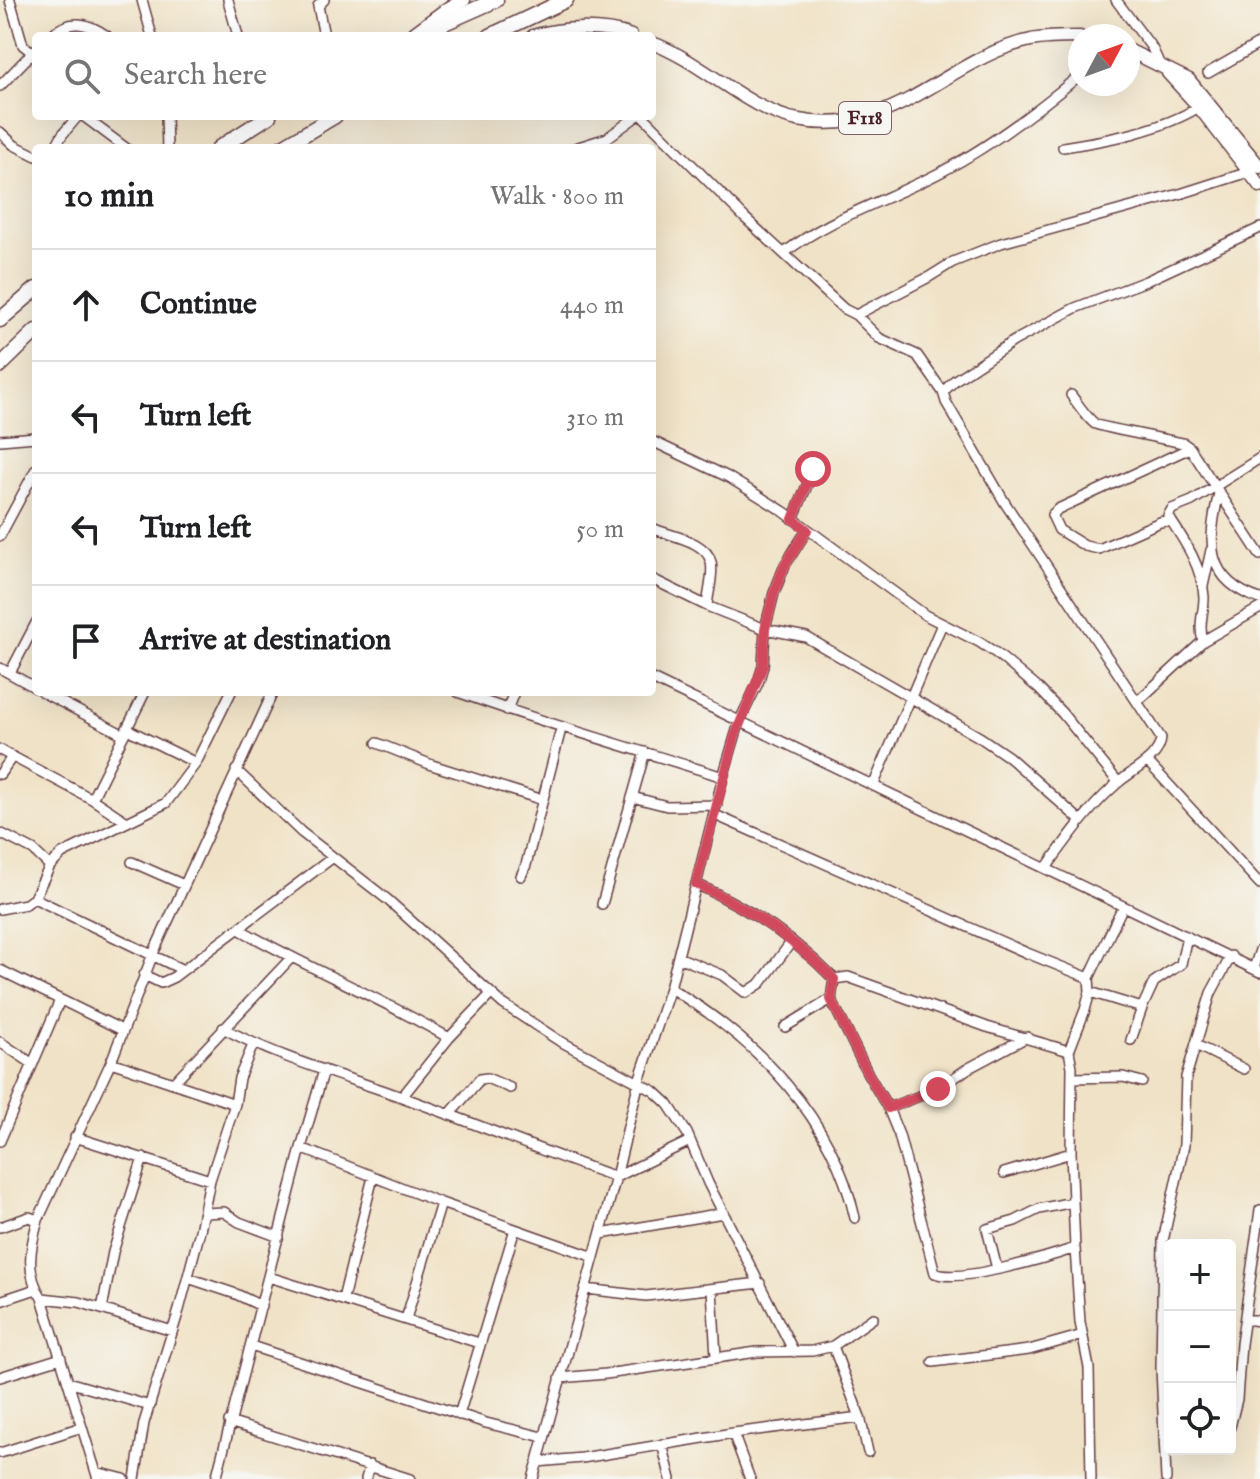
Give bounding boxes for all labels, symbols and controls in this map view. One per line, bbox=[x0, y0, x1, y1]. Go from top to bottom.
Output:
north arrow bbox=[1068, 24, 1140, 96]
search box bbox=[32, 32, 656, 120]
icon: search bbox=[60, 54, 104, 98]
text: Search here bbox=[124, 57, 267, 95]
road number: F118 bbox=[839, 102, 891, 134]
text: 10 min bbox=[64, 175, 154, 218]
text: Walk · 800 m bbox=[490, 180, 624, 213]
icon: ahead bbox=[64, 283, 108, 327]
text: Continue bbox=[140, 286, 257, 324]
text: 440 m bbox=[560, 289, 624, 322]
icon: left bbox=[64, 395, 108, 439]
text: Turn left bbox=[140, 398, 251, 436]
text: 310 m bbox=[566, 401, 624, 434]
route start bbox=[795, 451, 831, 487]
icon: left bbox=[64, 507, 108, 551]
text: Turn left bbox=[140, 510, 251, 548]
text: 50 m bbox=[576, 513, 624, 546]
icon: arrive bbox=[64, 619, 108, 663]
text: Arrive at destination bbox=[140, 622, 391, 660]
route end bbox=[920, 1071, 956, 1107]
map controls bbox=[1164, 1239, 1236, 1455]
button: + bbox=[1164, 1239, 1236, 1311]
button: − bbox=[1164, 1311, 1236, 1383]
button: locate bbox=[1164, 1383, 1236, 1455]

